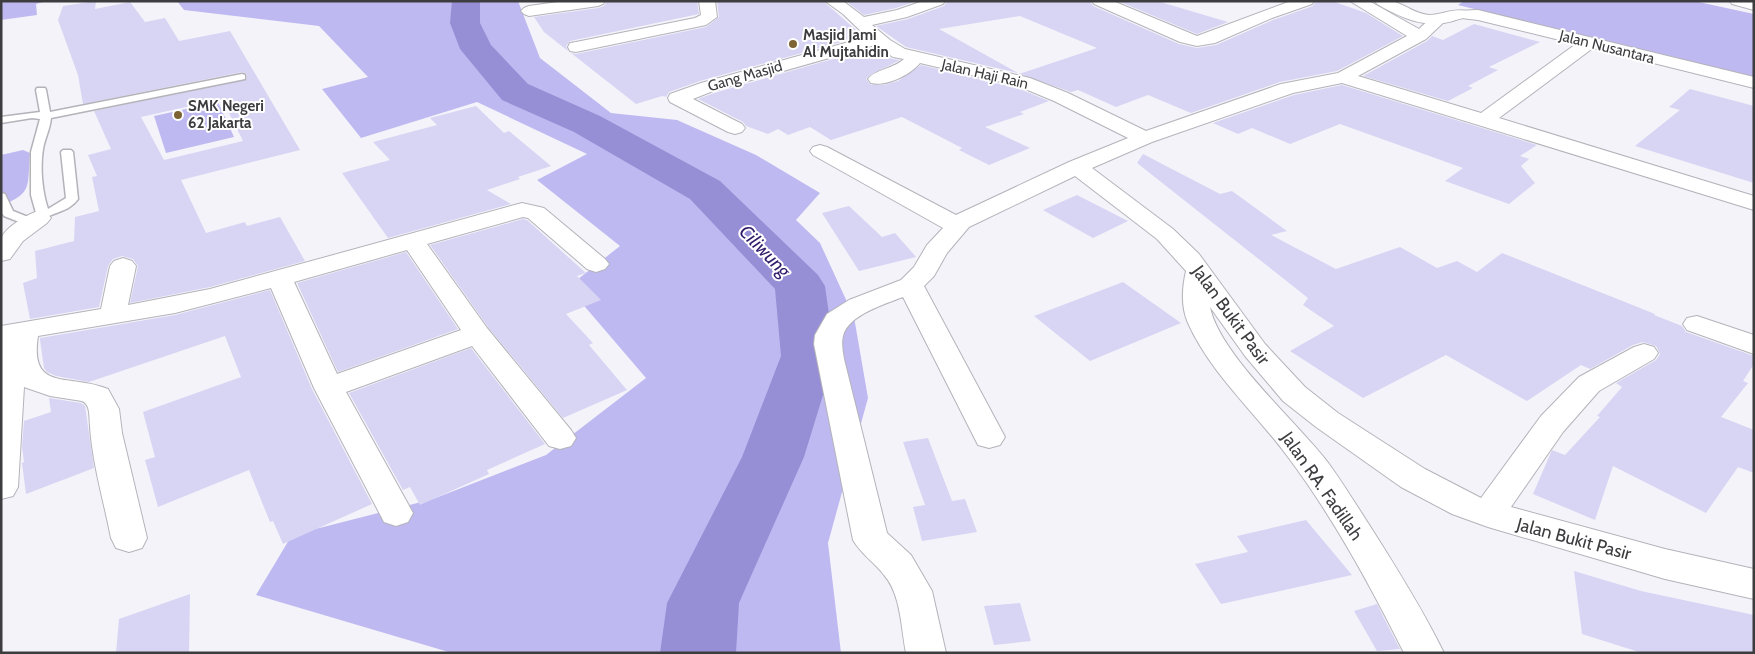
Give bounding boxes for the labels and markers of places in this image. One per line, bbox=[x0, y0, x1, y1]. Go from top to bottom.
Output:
place label: Masjid Jami Al Mujtahidin bbox=[803, 26, 889, 61]
marker: Masjid Jami Al Mujtahidin bbox=[787, 38, 799, 50]
place label: SMK Negeri 62 Jakarta bbox=[188, 97, 264, 132]
marker: SMK Negeri 62 Jakarta bbox=[172, 109, 184, 121]

